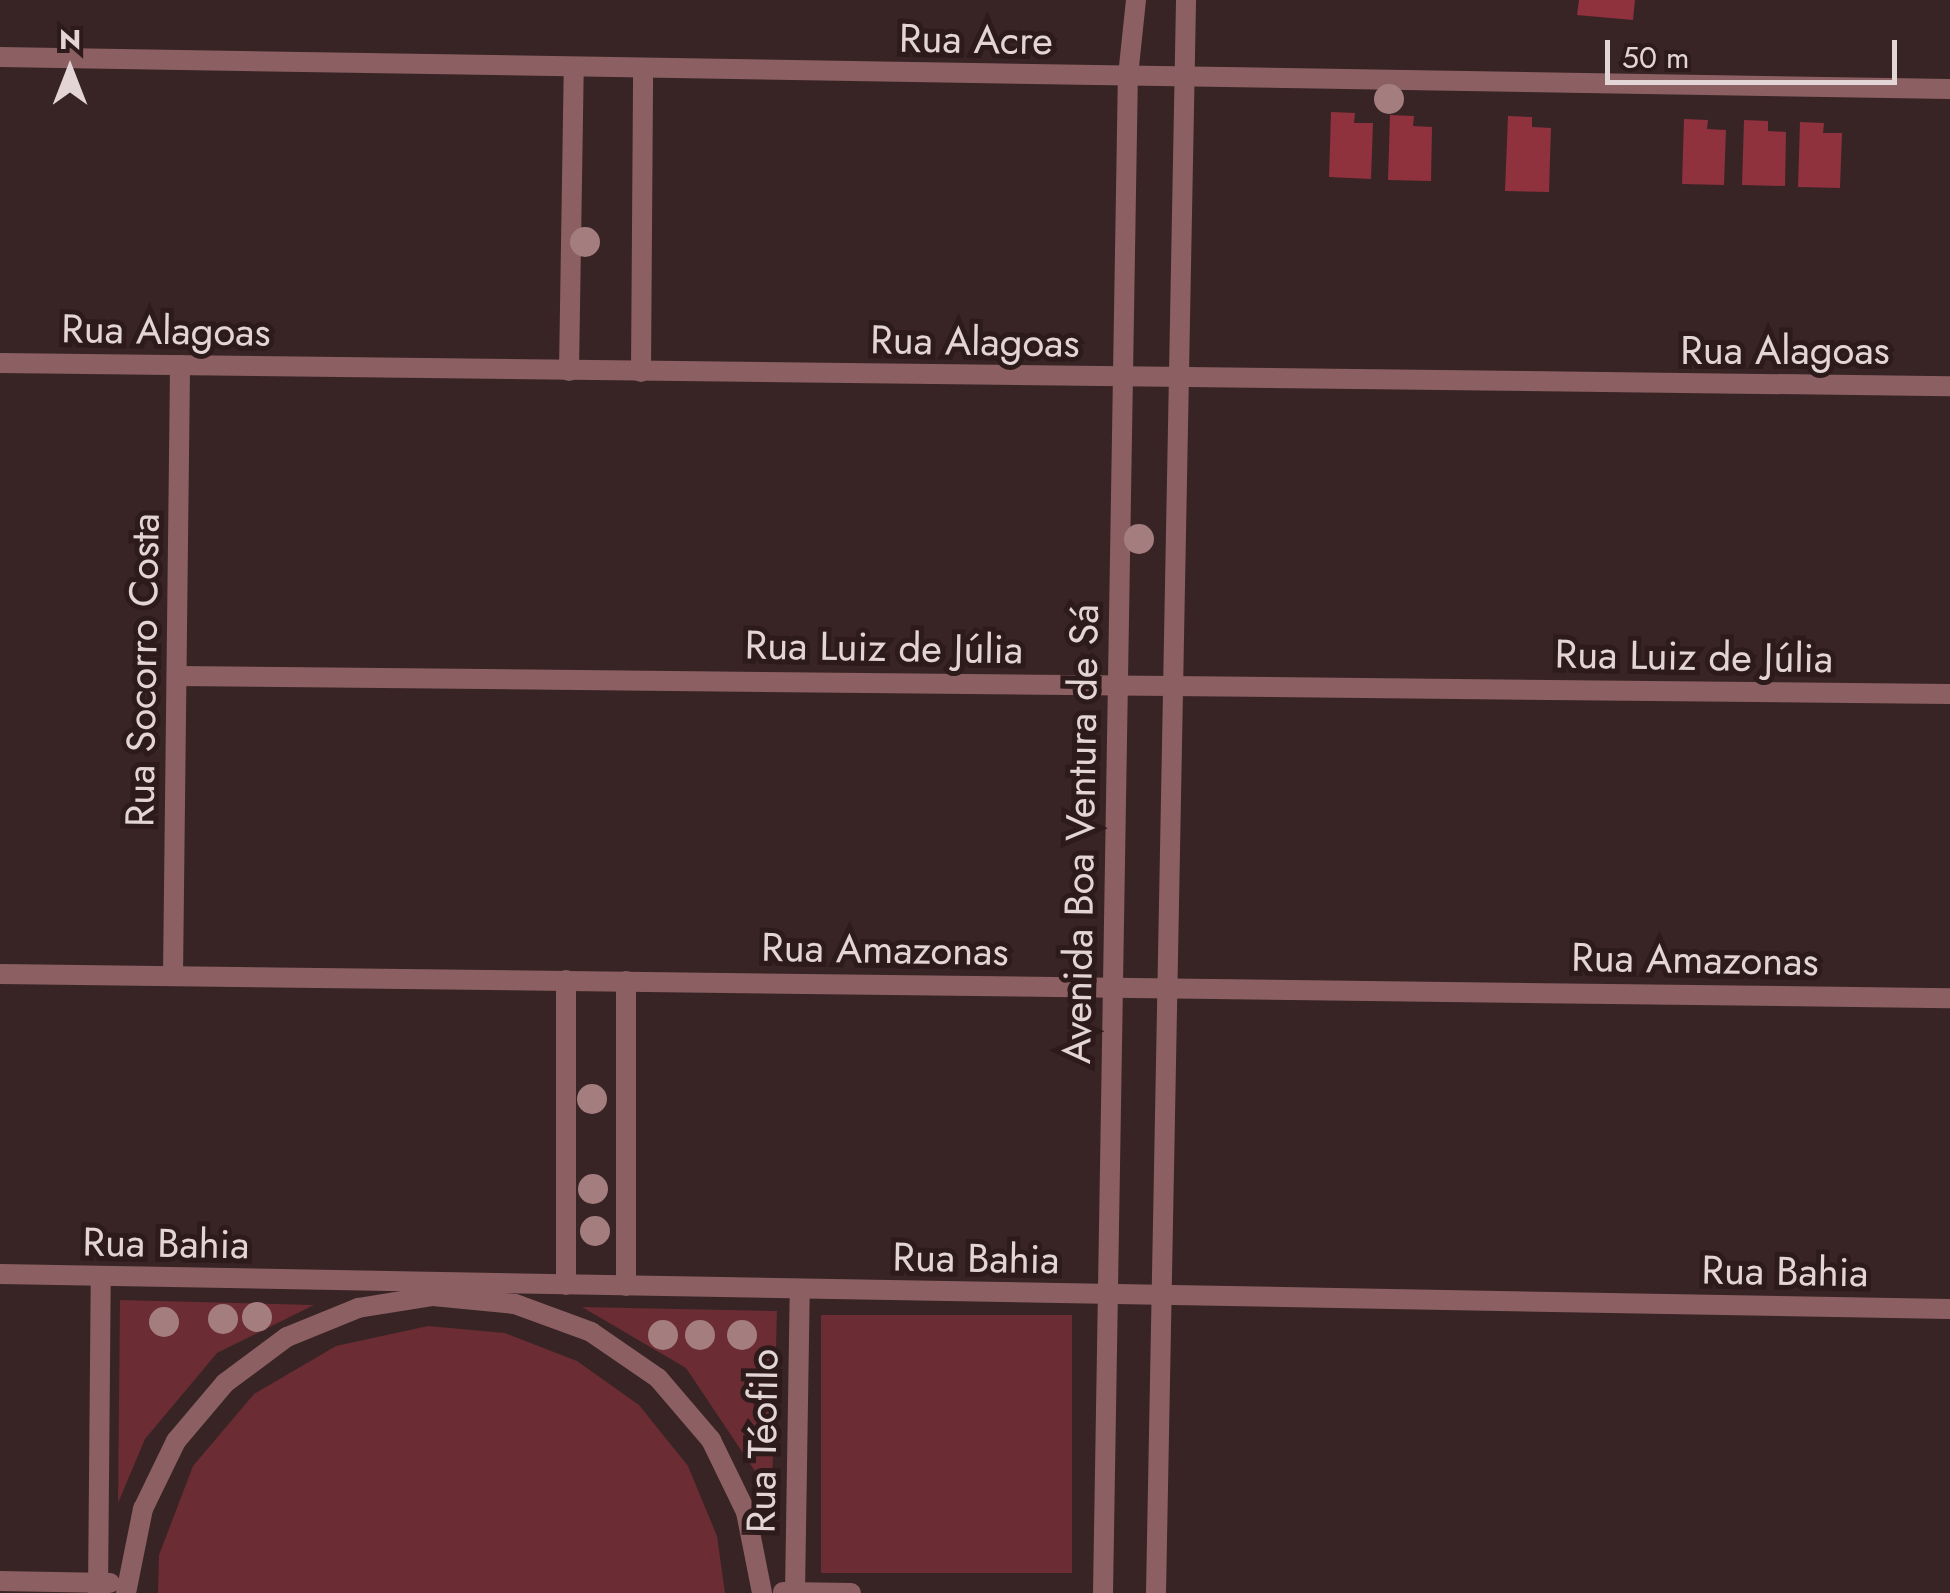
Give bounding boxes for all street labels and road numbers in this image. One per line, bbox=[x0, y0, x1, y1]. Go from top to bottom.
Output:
street label: Rua Acre bbox=[899, 14, 1053, 64]
street label: Rua Alagoas bbox=[61, 304, 271, 356]
street label: Rua Alagoas bbox=[870, 315, 1080, 367]
street label: Rua Alagoas bbox=[1680, 326, 1890, 374]
street label: Rua Socorro Costa bbox=[115, 512, 169, 828]
street label: Avenida Boa Ventura de Sá bbox=[1052, 604, 1108, 1064]
street label: Rua Luiz de Júlia bbox=[744, 621, 1024, 673]
street label: Rua Luiz de Júlia bbox=[1554, 630, 1834, 682]
street label: Rua Amazonas bbox=[761, 923, 1009, 975]
street label: Rua Amazonas bbox=[1571, 933, 1819, 985]
street label: Rua Bahia bbox=[82, 1218, 250, 1268]
street label: Rua Bahia bbox=[892, 1233, 1060, 1283]
street label: Rua Bahia bbox=[1701, 1246, 1869, 1296]
street label: Rua Téofilo bbox=[736, 1348, 788, 1534]

